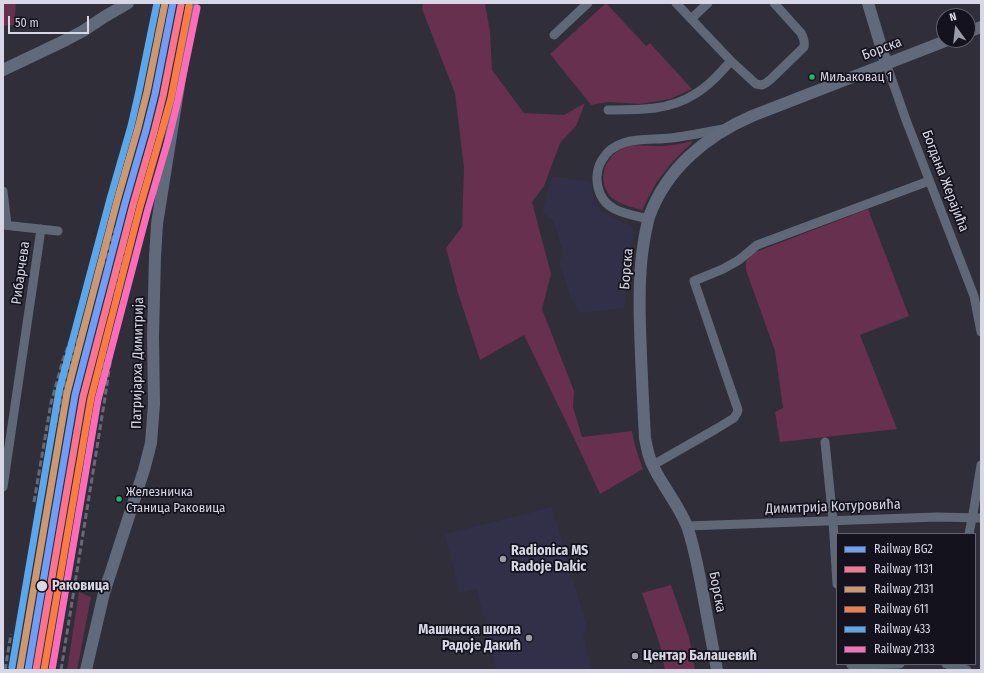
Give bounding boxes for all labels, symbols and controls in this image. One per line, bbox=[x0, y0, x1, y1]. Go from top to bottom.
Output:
scale bar bbox=[10, 8, 91, 34]
north arrow bbox=[936, 8, 976, 48]
text: N bbox=[948, 10, 958, 24]
text: 50 m bbox=[15, 16, 39, 30]
street label: Борска bbox=[860, 34, 904, 64]
place label: Миљаковац 1 bbox=[820, 69, 892, 85]
marker: Миљаковац 1 bbox=[807, 72, 817, 82]
street label: Богдана Жерајића bbox=[918, 128, 972, 234]
street label: Рибарчева bbox=[8, 240, 34, 306]
street label: Борска bbox=[617, 248, 637, 290]
street label: Патријарха Димитрија bbox=[128, 297, 148, 429]
place label: Железничка Станица Раковица bbox=[126, 484, 225, 515]
marker: Железничка Станица Раковица bbox=[114, 494, 124, 504]
street label: Димитрија Котуровића bbox=[765, 496, 901, 518]
legend bbox=[836, 533, 976, 665]
text: Railway BG2 bbox=[874, 542, 933, 556]
place label: Radionica MS Radoje Dakic bbox=[511, 543, 588, 576]
marker: Radionica MS Radoje Dakic bbox=[498, 554, 508, 564]
text: Railway 1131 bbox=[874, 562, 933, 576]
street label: Борска bbox=[705, 570, 729, 614]
place label: Раковица bbox=[52, 578, 109, 594]
marker: Раковица bbox=[35, 579, 49, 593]
text: Railway 2131 bbox=[874, 582, 934, 596]
text: Railway 611 bbox=[874, 602, 929, 616]
place label: Машинска школа Радоје Дакић bbox=[418, 622, 521, 654]
text: Railway 433 bbox=[874, 622, 931, 636]
marker: Машинска школа Радоје Дакић bbox=[524, 633, 534, 643]
text: Railway 2133 bbox=[874, 642, 935, 656]
place label: Центар Балашевић bbox=[643, 648, 757, 664]
marker: Центар Балашевић bbox=[630, 651, 640, 661]

